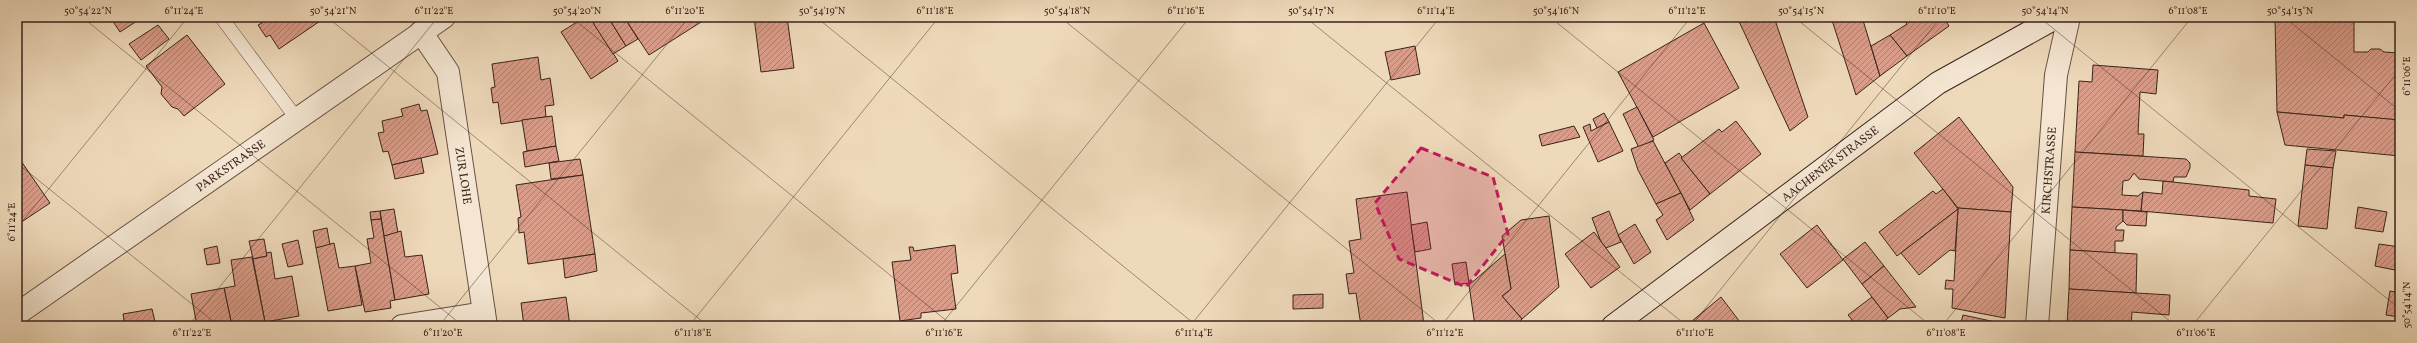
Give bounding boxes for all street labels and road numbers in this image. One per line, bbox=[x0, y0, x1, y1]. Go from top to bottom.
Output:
street label: AACHENER STRASSE bbox=[1779, 123, 1883, 206]
street label: KIRCHSTRASSE bbox=[2038, 126, 2061, 215]
street label: PARKSTRASSE bbox=[193, 137, 269, 196]
street label: ZUR LOHE bbox=[450, 146, 475, 206]

